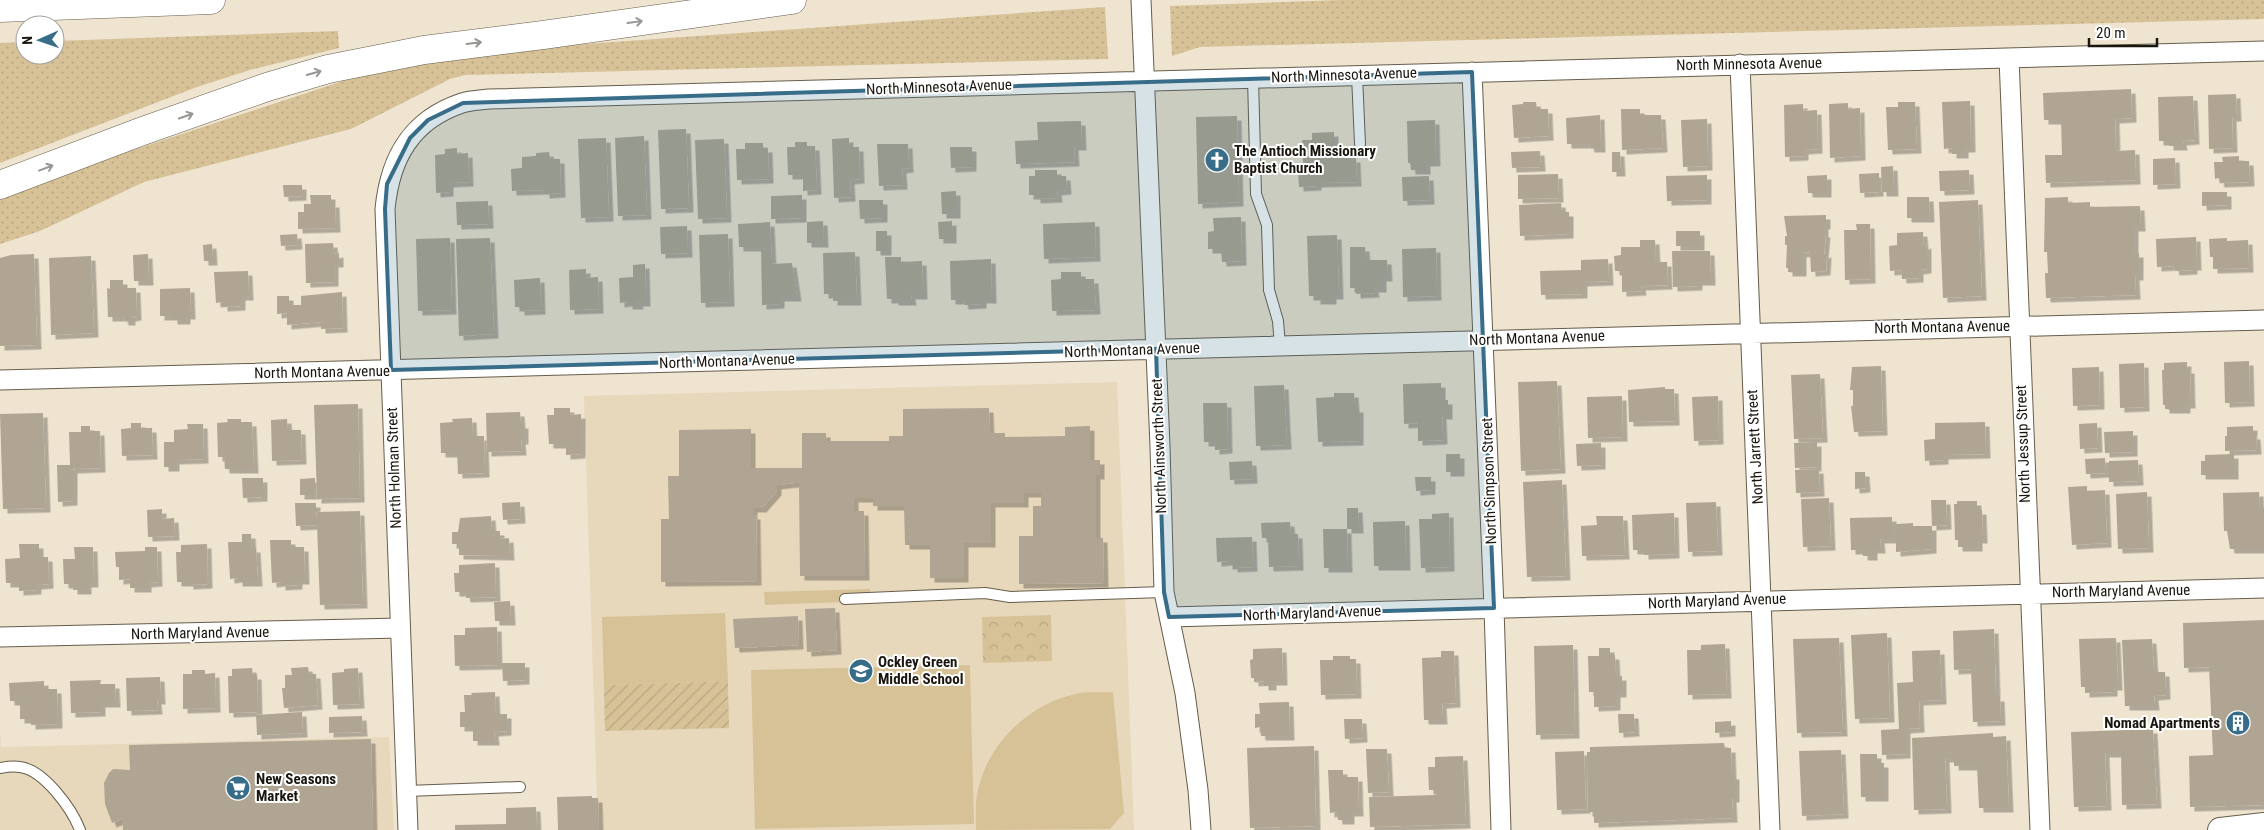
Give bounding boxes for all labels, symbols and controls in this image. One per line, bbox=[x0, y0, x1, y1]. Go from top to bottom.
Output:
north arrow bbox=[15, 15, 65, 65]
scale bar bbox=[2089, 15, 2156, 47]
one-way arrow bbox=[626, 17, 642, 27]
text: 20 m bbox=[2096, 24, 2126, 42]
text: N bbox=[19, 36, 35, 45]
one-way arrow bbox=[465, 38, 481, 48]
street label: North Minnesota Avenue bbox=[1676, 54, 1822, 74]
street label: North Minnesota Avenue bbox=[1271, 63, 1417, 87]
one-way arrow bbox=[306, 68, 322, 78]
street label: North Minnesota Avenue bbox=[866, 75, 1012, 99]
one-way arrow bbox=[178, 111, 193, 120]
place label: The Antioch Missionary Baptist Church bbox=[1234, 142, 1376, 177]
church icon: The Antioch Missionary Baptist Church bbox=[1204, 147, 1230, 173]
one-way arrow bbox=[37, 163, 53, 172]
street label: North Montana Avenue bbox=[1874, 317, 2010, 337]
street label: North Montana Avenue bbox=[1469, 327, 1605, 349]
street label: North Montana Avenue bbox=[1064, 339, 1200, 361]
street label: North Montana Avenue bbox=[659, 350, 795, 372]
street label: North Montana Avenue bbox=[254, 362, 390, 382]
street label: North Ainsworth Street bbox=[1148, 378, 1170, 514]
street label: North Jessup Street bbox=[2012, 385, 2034, 503]
street label: North Jarrett Street bbox=[1743, 389, 1767, 505]
street label: North Holman Street bbox=[383, 407, 405, 529]
street label: North Simpson Street bbox=[1478, 417, 1500, 545]
street label: North Maryland Avenue bbox=[2052, 581, 2190, 601]
street label: North Maryland Avenue bbox=[1648, 590, 1786, 612]
street label: North Maryland Avenue bbox=[1243, 602, 1381, 624]
street label: North Maryland Avenue bbox=[131, 623, 269, 643]
place label: Ockley Green Middle School bbox=[878, 653, 964, 688]
school or university icon: Ockley Green Middle School bbox=[848, 658, 874, 684]
building icon: Nomad Apartments bbox=[2225, 710, 2251, 736]
place label: Nomad Apartments bbox=[2104, 714, 2220, 732]
place label: New Seasons Market bbox=[256, 770, 336, 805]
supermarket icon: New Seasons Market bbox=[225, 775, 251, 801]

